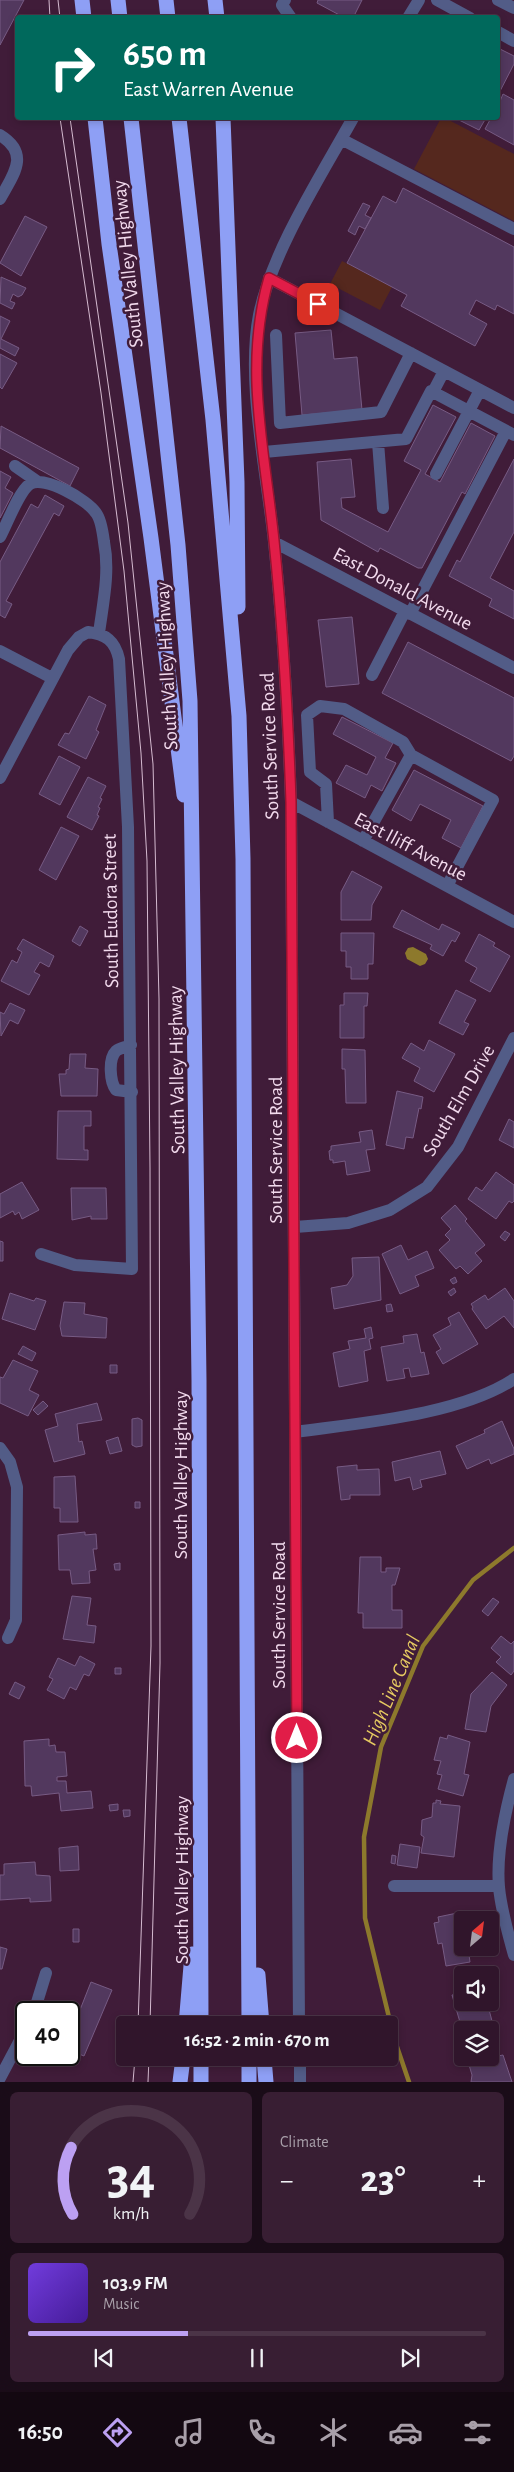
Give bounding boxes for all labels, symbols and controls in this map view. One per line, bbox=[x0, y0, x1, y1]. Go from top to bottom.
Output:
icon: right bbox=[40, 35, 105, 100]
text: 650 m bbox=[123, 37, 207, 72]
text: East Warren Avenue bbox=[123, 78, 294, 100]
street label: South Valley Highway bbox=[109, 179, 147, 349]
pin bbox=[297, 283, 339, 325]
icon: arrive bbox=[304, 290, 332, 318]
street label: East Donald Avenue bbox=[330, 544, 475, 634]
street label: South Valley Highway bbox=[153, 581, 181, 751]
street label: South Service Road bbox=[257, 672, 283, 820]
street label: East Iliff Avenue bbox=[351, 809, 470, 885]
street label: South Eudora Street bbox=[100, 833, 122, 988]
street label: South Valley Highway bbox=[166, 985, 188, 1154]
street label: South Elm Drive bbox=[419, 1042, 499, 1159]
street label: South Service Road bbox=[266, 1076, 286, 1224]
street label: South Valley Highway bbox=[171, 1390, 191, 1559]
street label: South Service Road bbox=[269, 1541, 289, 1689]
water label: High Line Canal bbox=[359, 1632, 424, 1749]
position arrow bbox=[270, 1711, 322, 1763]
street label: South Valley Highway bbox=[172, 1795, 192, 1964]
north arrow bbox=[454, 1911, 499, 1956]
map controls bbox=[454, 1911, 499, 2066]
button: sound bbox=[454, 1966, 499, 2011]
speed limit sign: 40 bbox=[15, 2001, 80, 2066]
button: layers bbox=[454, 2021, 499, 2066]
text: 16:52 · 2 min · 670 m bbox=[184, 2031, 330, 2050]
text: Climate bbox=[280, 2134, 329, 2150]
text: 34 bbox=[107, 2151, 155, 2203]
text: 23° bbox=[360, 2161, 406, 2199]
text: − bbox=[280, 2167, 293, 2195]
text: + bbox=[473, 2167, 486, 2195]
text: km/h bbox=[113, 2205, 149, 2223]
text: 103.9 FM bbox=[103, 2274, 168, 2293]
text: Music bbox=[103, 2296, 139, 2312]
icon: previous bbox=[90, 2344, 118, 2372]
icon: pause bbox=[243, 2344, 271, 2372]
icon: next bbox=[396, 2344, 424, 2372]
icon: directions bbox=[100, 2415, 135, 2450]
icon: music bbox=[172, 2415, 207, 2450]
icon: phone bbox=[244, 2415, 279, 2450]
icon: climate bbox=[316, 2415, 351, 2450]
icon: car bbox=[388, 2415, 423, 2450]
icon: filters bbox=[460, 2415, 495, 2450]
text: 16:50 bbox=[19, 2421, 63, 2443]

